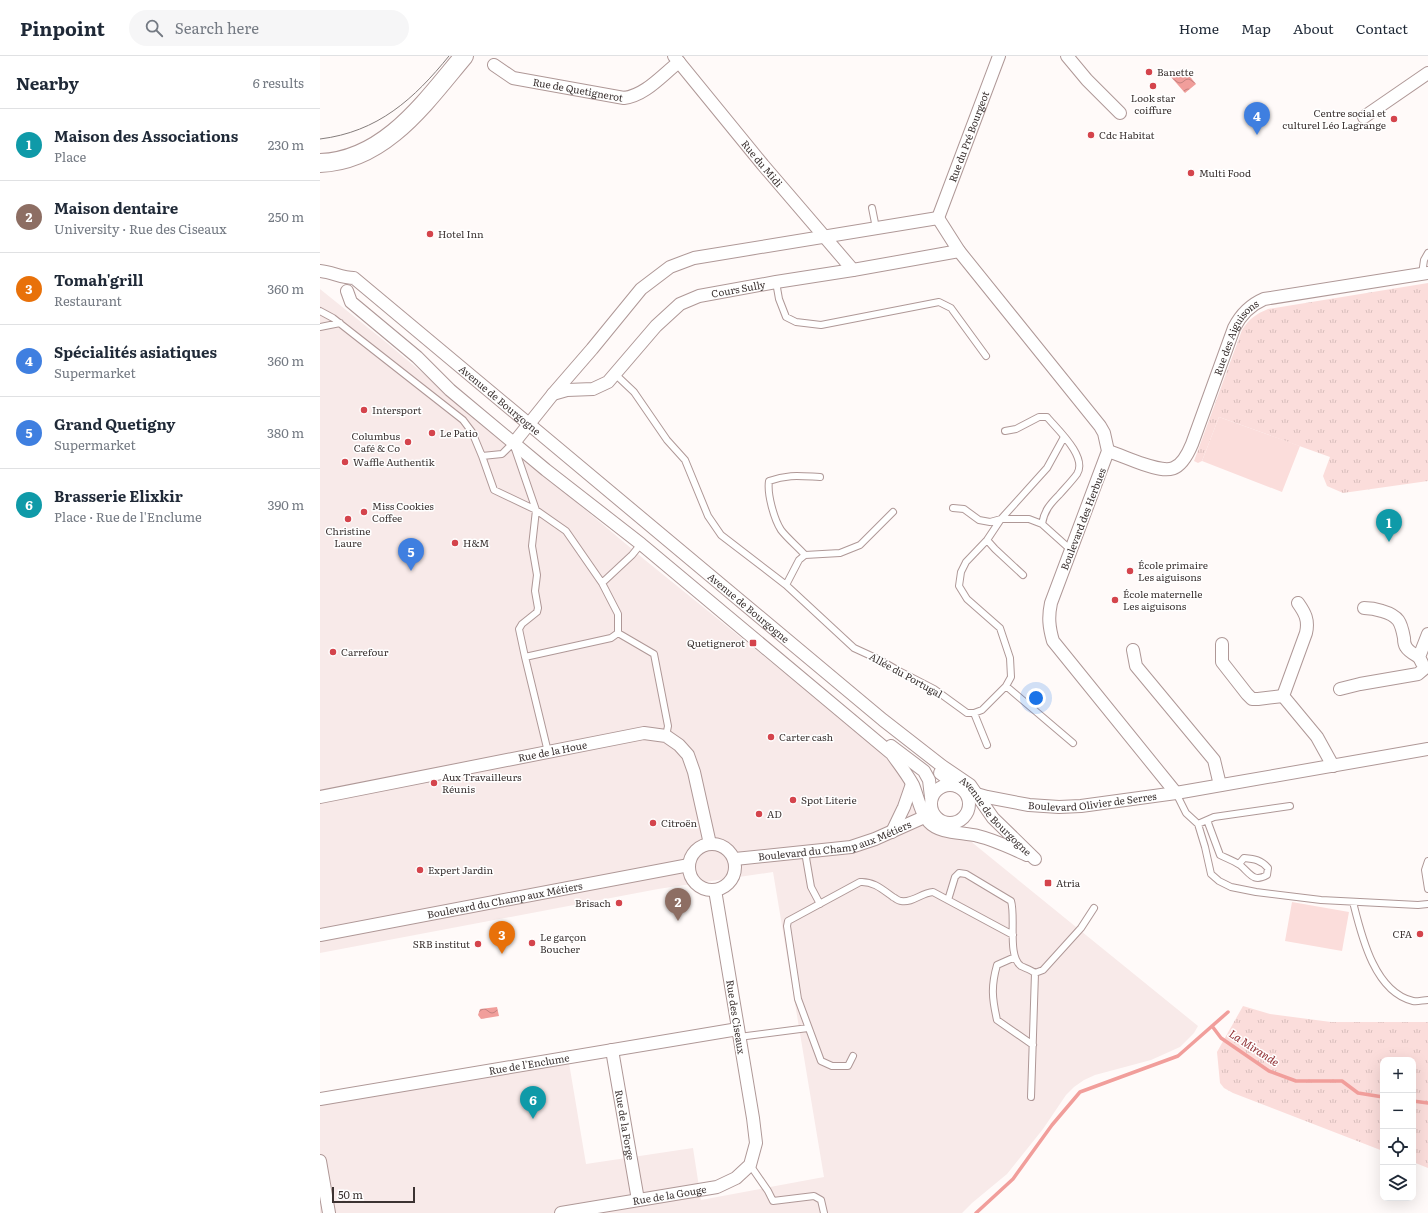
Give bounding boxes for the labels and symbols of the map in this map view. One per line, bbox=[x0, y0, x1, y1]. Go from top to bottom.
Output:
place label: Banette bbox=[1157, 64, 1194, 79]
marker: Banette bbox=[1144, 67, 1154, 77]
street label: Rue de Quetignerot bbox=[532, 74, 624, 105]
marker: Look star coiffure bbox=[1148, 81, 1158, 91]
street label: Rue du Pré Bourgeot bbox=[944, 89, 992, 184]
place label: Look star coiffure bbox=[1131, 90, 1175, 117]
pin: 4 bbox=[1244, 102, 1270, 135]
place label: Centre social et culturel Léo Lagrange bbox=[1282, 105, 1386, 132]
marker: Centre social et culturel Léo Lagrange bbox=[1389, 114, 1399, 124]
place label: Cdc Habitat bbox=[1099, 127, 1155, 142]
marker: Cdc Habitat bbox=[1086, 130, 1096, 140]
street label: Rue du Midi bbox=[738, 136, 787, 191]
place label: Multi Food bbox=[1199, 165, 1251, 180]
marker: Multi Food bbox=[1186, 168, 1196, 178]
place label: Hotel Inn bbox=[438, 226, 484, 241]
marker: Hotel Inn bbox=[425, 229, 435, 239]
street label: Cours Sully bbox=[710, 276, 767, 301]
street label: Rue des Aiguisons bbox=[1210, 295, 1262, 377]
street label: Avenue de Bourgogne bbox=[456, 361, 544, 438]
place label: Intersport bbox=[372, 402, 421, 417]
marker: Intersport bbox=[359, 405, 369, 415]
place label: Le Patio bbox=[440, 425, 478, 440]
place label: Columbus Café & Co bbox=[351, 428, 400, 455]
marker: Le Patio bbox=[427, 428, 437, 438]
marker: Columbus Café & Co bbox=[403, 437, 413, 447]
place label: Waffle Authentik bbox=[353, 454, 436, 469]
marker: Waffle Authentik bbox=[340, 457, 350, 467]
street label: Boulevard des Herbues bbox=[1056, 465, 1109, 572]
place label: Miss Cookies Coffee bbox=[372, 498, 434, 525]
marker: Miss Cookies Coffee bbox=[359, 507, 369, 517]
pin: 1 bbox=[1376, 509, 1402, 542]
marker: Christine Laure bbox=[343, 514, 353, 524]
place label: Christine Laure bbox=[325, 523, 371, 550]
place label: H&M bbox=[463, 535, 489, 550]
pin: 5 bbox=[398, 538, 424, 571]
marker: H&M bbox=[450, 538, 460, 548]
place label: École primaire Les aiguisons bbox=[1138, 557, 1208, 584]
marker: École primaire Les aiguisons bbox=[1125, 566, 1135, 576]
street label: Avenue de Bourgogne bbox=[705, 569, 793, 646]
place label: École maternelle Les aiguisons bbox=[1123, 586, 1202, 613]
marker: École maternelle Les aiguisons bbox=[1110, 595, 1120, 605]
place label: Quetignerot bbox=[687, 635, 745, 650]
marker: Quetignerot bbox=[748, 638, 758, 648]
place label: Carrefour bbox=[341, 644, 389, 659]
marker: Carrefour bbox=[328, 647, 338, 657]
street label: Allée du Portugal bbox=[867, 648, 946, 701]
your location bbox=[1026, 688, 1046, 708]
place label: Carter cash bbox=[779, 729, 834, 744]
marker: Carter cash bbox=[766, 732, 776, 742]
street label: Rue de la Houe bbox=[517, 736, 588, 765]
place label: Aux Travailleurs Réunis bbox=[442, 769, 522, 796]
street label: Avenue de Bourgogne bbox=[957, 772, 1035, 859]
marker: Aux Travailleurs Réunis bbox=[429, 778, 439, 788]
street label: Boulevard Olivier de Serres bbox=[1028, 788, 1158, 814]
place label: Spot Literie bbox=[801, 792, 857, 807]
marker: Spot Literie bbox=[788, 795, 798, 805]
place label: AD bbox=[767, 806, 782, 821]
marker: AD bbox=[754, 809, 764, 819]
place label: Citroën bbox=[661, 815, 697, 830]
street label: Boulevard du Champ aux Métiers bbox=[757, 816, 914, 864]
marker: Citroën bbox=[648, 818, 658, 828]
place label: Expert Jardin bbox=[428, 862, 494, 877]
marker: Expert Jardin bbox=[415, 865, 425, 875]
place label: Atria bbox=[1056, 875, 1081, 890]
street label: Boulevard du Champ aux Métiers bbox=[426, 877, 584, 922]
marker: Atria bbox=[1043, 878, 1053, 888]
pin: 2 bbox=[665, 888, 691, 921]
place label: Brisach bbox=[575, 895, 611, 910]
marker: Brisach bbox=[614, 898, 624, 908]
pin: 3 bbox=[489, 921, 515, 954]
place label: CFA bbox=[1392, 926, 1413, 941]
place label: Le garçon Boucher bbox=[540, 929, 587, 956]
marker: CFA bbox=[1415, 929, 1425, 939]
place label: SRB institut bbox=[413, 936, 470, 951]
marker: Le garçon Boucher bbox=[527, 938, 537, 948]
marker: SRB institut bbox=[473, 939, 483, 949]
street label: Rue des Ciseaux bbox=[723, 979, 750, 1056]
water label: La Mirande bbox=[1226, 1025, 1283, 1069]
street label: Rue de l'Enclume bbox=[488, 1049, 570, 1078]
pin: 6 bbox=[520, 1086, 546, 1119]
street label: Rue de la Forge bbox=[612, 1088, 639, 1161]
street label: Rue de la Gouge bbox=[631, 1181, 707, 1208]
scale bar bbox=[332, 1185, 415, 1204]

